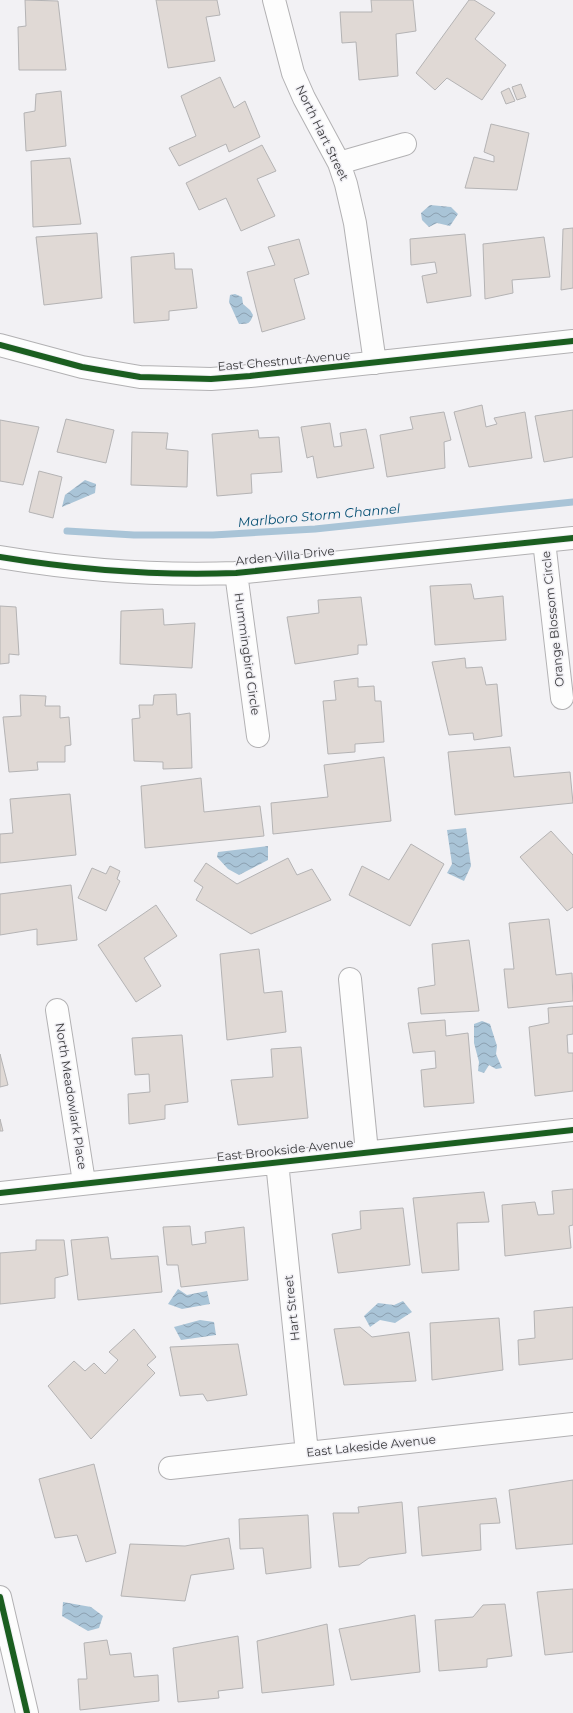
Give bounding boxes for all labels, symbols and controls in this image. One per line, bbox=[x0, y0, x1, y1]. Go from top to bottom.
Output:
street label: North Hart Street bbox=[293, 83, 352, 183]
street label: East Chestnut Avenue bbox=[217, 347, 351, 374]
water label: Marlboro Storm Channel bbox=[237, 500, 401, 530]
street label: Arden Villa Drive bbox=[235, 543, 335, 568]
street label: Orange Blossom Circle bbox=[538, 550, 567, 688]
street label: Hummingbird Circle bbox=[231, 592, 264, 716]
street label: North Meadowlark Place bbox=[52, 1022, 90, 1170]
street label: East Brookside Avenue bbox=[216, 1135, 354, 1164]
street label: Hart Street bbox=[281, 1274, 302, 1342]
street label: East Lakeside Avenue bbox=[305, 1431, 436, 1460]

